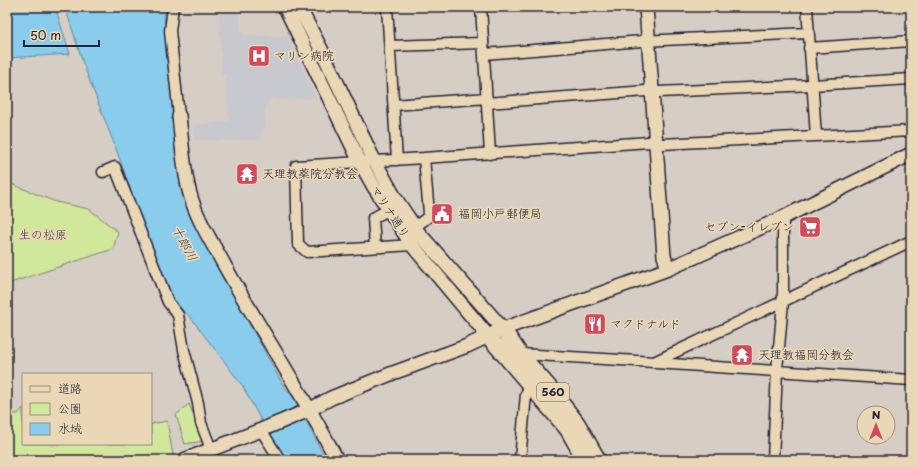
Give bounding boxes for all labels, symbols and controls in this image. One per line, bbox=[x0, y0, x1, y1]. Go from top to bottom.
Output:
scale bar bbox=[24, 22, 99, 48]
text: 50 m bbox=[30, 26, 61, 44]
hospital icon: マリン病院 bbox=[246, 43, 272, 69]
place label: マリン病院 bbox=[274, 46, 334, 64]
temple icon: 天理教薬院分教会 bbox=[234, 161, 260, 187]
place label: 天理教薬院分教会 bbox=[262, 164, 358, 182]
street label: マリナ通り bbox=[367, 181, 415, 242]
public building icon: 福岡小戸郵便局 bbox=[429, 201, 455, 227]
place label: 福岡小戸郵便局 bbox=[458, 204, 542, 222]
supermarket icon: セブン-イレブン bbox=[797, 214, 823, 240]
place label: セブン-イレブン bbox=[704, 217, 794, 235]
water label: 十郎川 bbox=[168, 221, 203, 264]
park label: 生の松原 bbox=[19, 225, 67, 243]
restaurant icon: マクドナルド bbox=[582, 311, 608, 337]
place label: マクドナルド bbox=[610, 314, 681, 332]
temple icon: 天理教福岡分教会 bbox=[729, 342, 755, 368]
place label: 天理教福岡分教会 bbox=[758, 345, 854, 363]
legend bbox=[22, 373, 152, 445]
text: 道路 bbox=[58, 379, 82, 397]
road number: 560 bbox=[537, 383, 569, 401]
text: 公園 bbox=[58, 399, 82, 417]
north arrow bbox=[856, 405, 896, 445]
text: N bbox=[872, 406, 881, 423]
text: 水域 bbox=[58, 419, 82, 437]

